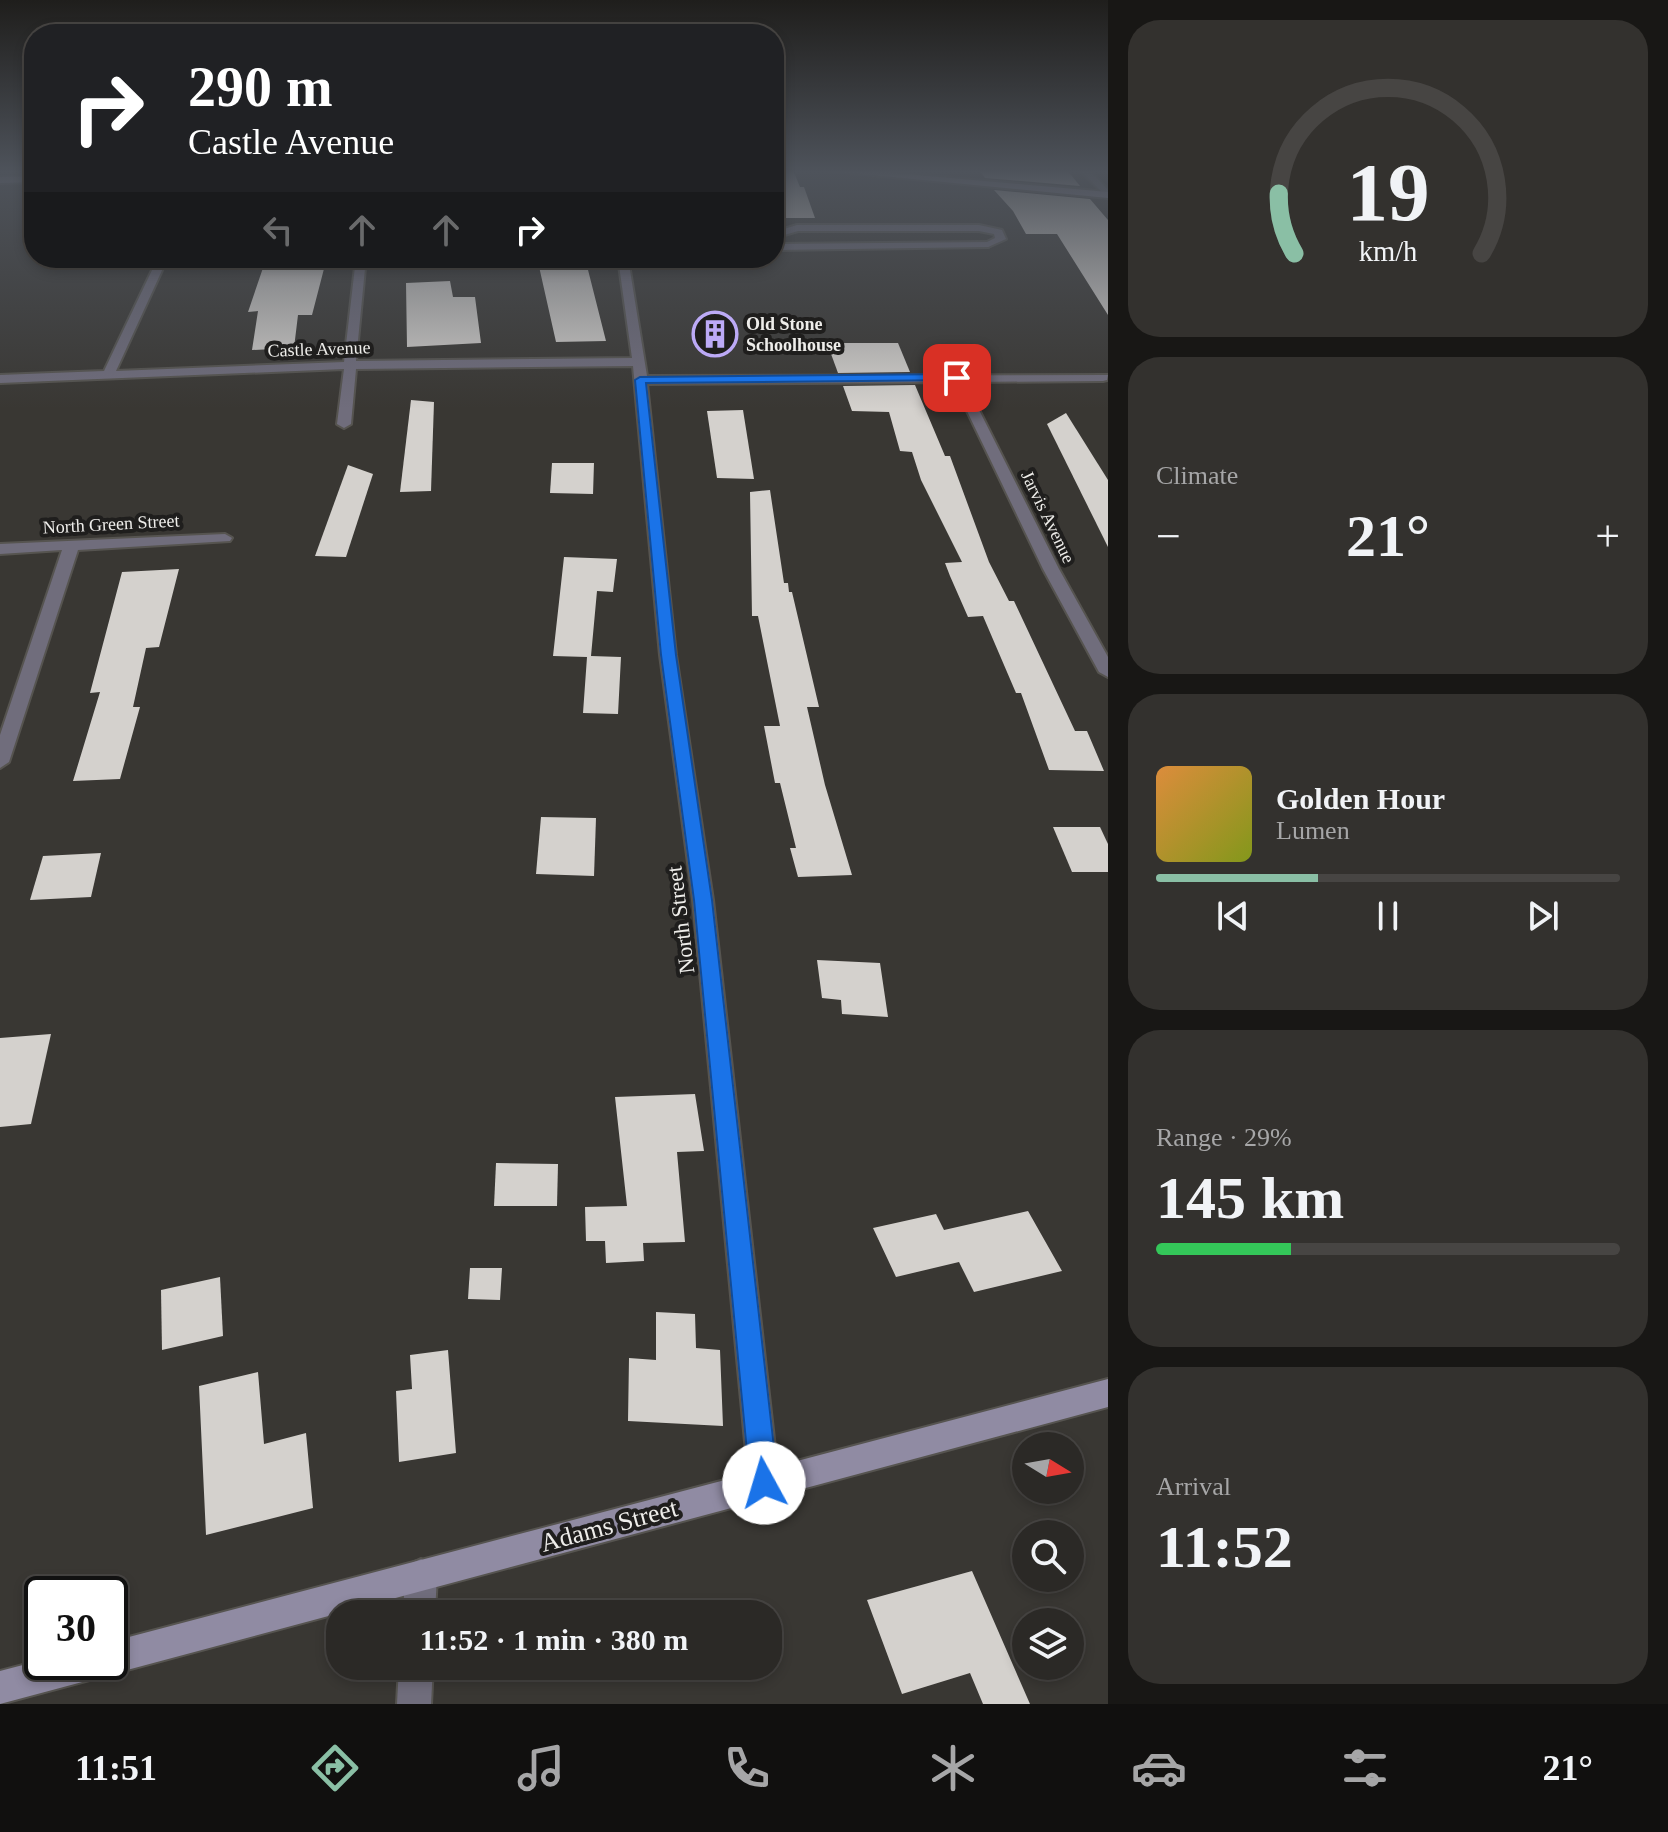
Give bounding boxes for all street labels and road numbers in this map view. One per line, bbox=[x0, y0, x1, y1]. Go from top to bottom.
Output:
street label: Castle Avenue bbox=[267, 337, 371, 361]
street label: Jarvis Avenue bbox=[1017, 468, 1079, 566]
street label: North Green Street bbox=[42, 510, 180, 538]
street label: North Street bbox=[661, 865, 699, 975]
street label: Adams Street bbox=[537, 1493, 682, 1558]

